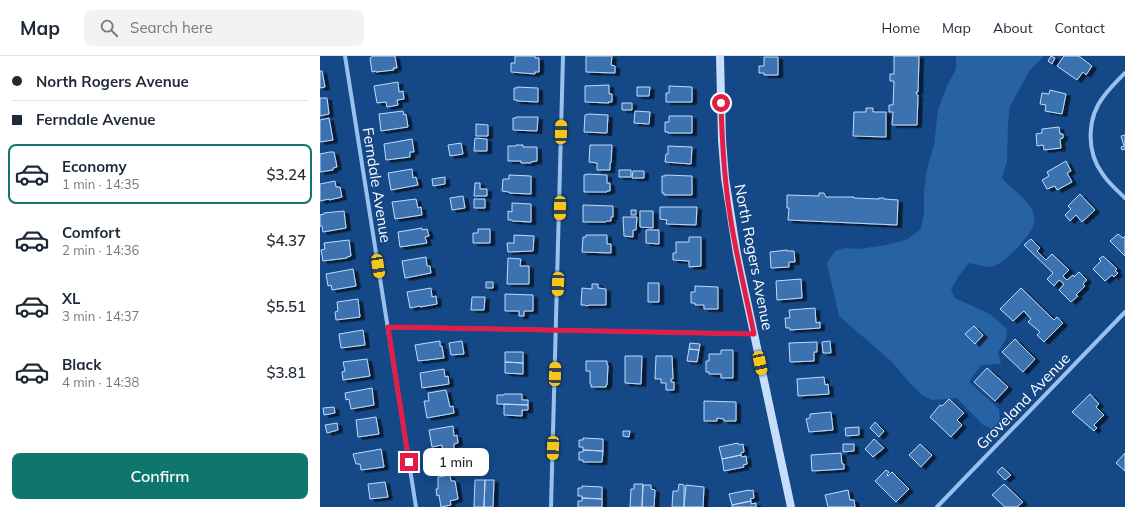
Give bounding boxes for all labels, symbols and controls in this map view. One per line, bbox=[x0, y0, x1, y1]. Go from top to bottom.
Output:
search box bbox=[84, 10, 364, 46]
text: Map bbox=[20, 16, 60, 40]
icon: search bbox=[98, 17, 120, 39]
text: Search here bbox=[130, 18, 213, 37]
text: Home bbox=[881, 19, 920, 37]
text: Map bbox=[942, 19, 971, 37]
text: About bbox=[993, 19, 1033, 37]
text: Contact bbox=[1055, 19, 1105, 37]
text: North Rogers Avenue bbox=[36, 72, 189, 91]
route start bbox=[712, 94, 730, 112]
text: Ferndale Avenue bbox=[36, 110, 156, 129]
car bbox=[555, 120, 567, 144]
street label: Ferndale Avenue bbox=[359, 126, 395, 244]
icon: car bbox=[14, 156, 50, 192]
text: Economy bbox=[62, 157, 127, 176]
text: $3.24 bbox=[266, 165, 306, 184]
text: 1 min · 14:35 bbox=[62, 176, 139, 192]
street label: North Rogers Avenue bbox=[731, 182, 777, 332]
car bbox=[554, 196, 566, 220]
icon: car bbox=[14, 222, 50, 258]
text: Comfort bbox=[62, 223, 120, 242]
text: $4.37 bbox=[266, 231, 306, 250]
text: 2 min · 14:36 bbox=[62, 242, 139, 258]
car bbox=[370, 253, 386, 279]
car bbox=[552, 272, 564, 296]
icon: car bbox=[14, 288, 50, 324]
text: XL bbox=[62, 289, 80, 308]
text: $5.51 bbox=[266, 297, 306, 316]
text: 3 min · 14:37 bbox=[62, 308, 139, 324]
street label: Groveland Avenue bbox=[972, 349, 1074, 453]
car bbox=[752, 350, 768, 376]
icon: car bbox=[14, 354, 50, 390]
text: Black bbox=[62, 355, 101, 374]
car bbox=[549, 362, 561, 386]
text: $3.81 bbox=[266, 363, 306, 382]
text: 4 min · 14:38 bbox=[62, 374, 139, 390]
car bbox=[547, 436, 559, 460]
callout: 1 min bbox=[423, 448, 489, 476]
button: Confirm bbox=[12, 453, 308, 499]
route end bbox=[400, 453, 418, 471]
text: 1 min bbox=[439, 454, 473, 470]

